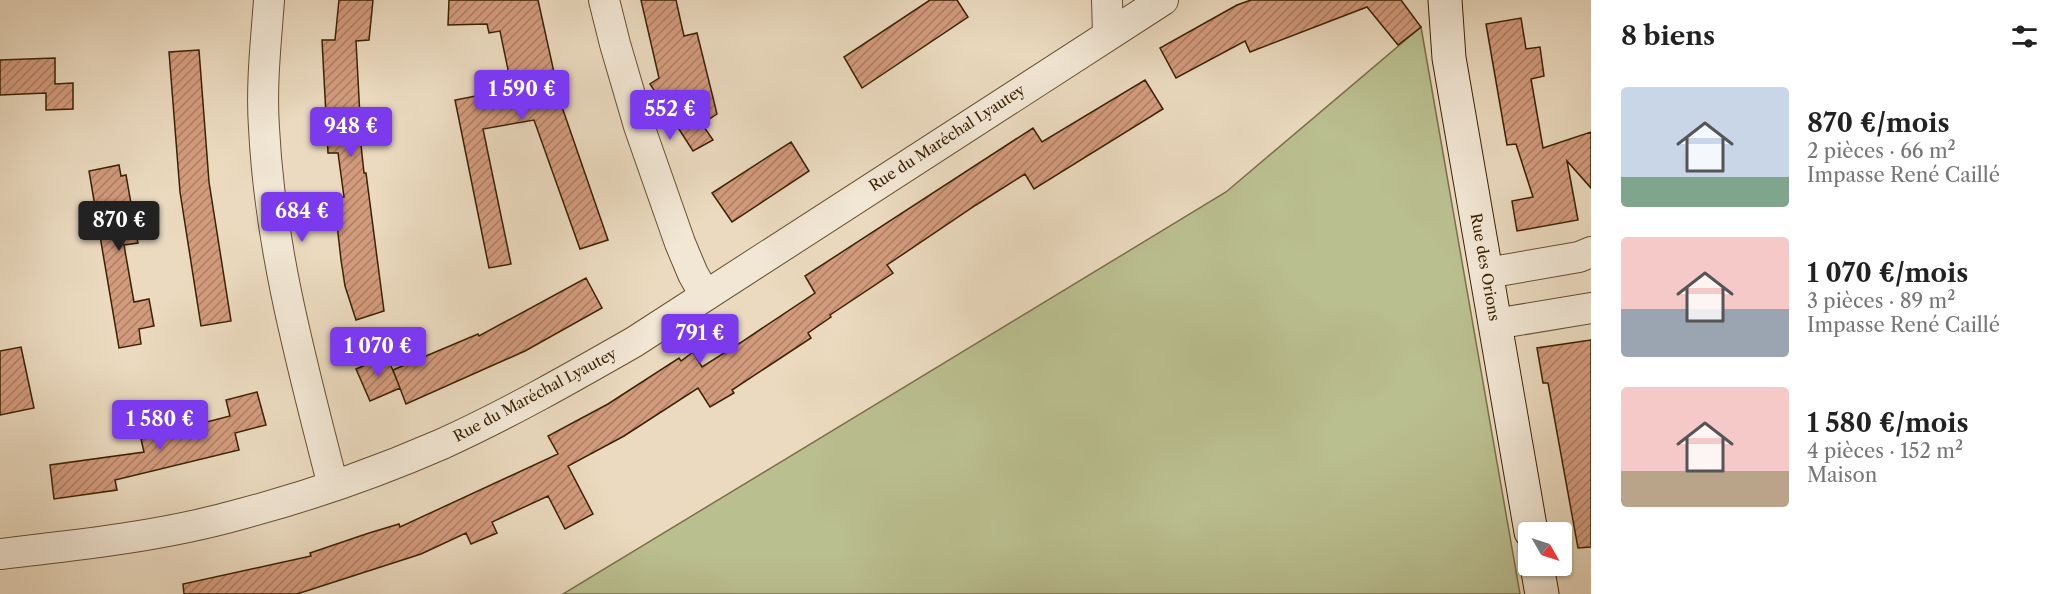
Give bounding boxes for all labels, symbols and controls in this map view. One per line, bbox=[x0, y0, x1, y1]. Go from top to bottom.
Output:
text: 8 biens bbox=[1621, 20, 1715, 52]
icon: filters bbox=[2008, 20, 2041, 53]
pin: 1 590 € bbox=[467, 70, 577, 121]
text: 1 590 € bbox=[488, 77, 556, 101]
street label: Rue du Maréchal Lyautey bbox=[865, 80, 1029, 195]
pin: 552 € bbox=[628, 90, 712, 141]
text: 552 € bbox=[644, 97, 696, 121]
pin: 948 € bbox=[309, 107, 393, 158]
text: 870 €/mois bbox=[1807, 107, 1950, 139]
icon: home bbox=[1669, 111, 1741, 183]
text: 948 € bbox=[324, 114, 378, 138]
text: 2 pièces · 66 m² bbox=[1807, 139, 1956, 163]
text: Impasse René Caillé bbox=[1807, 163, 2000, 187]
pin: 684 € bbox=[260, 192, 344, 243]
text: 684 € bbox=[275, 199, 329, 223]
pin: 870 € bbox=[77, 201, 161, 252]
text: 870 € bbox=[92, 208, 146, 232]
street label: Rue des Orions bbox=[1467, 212, 1504, 322]
text: 1 070 €/mois bbox=[1807, 257, 1968, 289]
icon: home bbox=[1669, 261, 1741, 333]
text: 3 pièces · 89 m² bbox=[1807, 289, 1955, 313]
text: Impasse René Caillé bbox=[1807, 313, 2000, 337]
pin: 791 € bbox=[658, 314, 742, 365]
text: 791 € bbox=[675, 321, 725, 345]
pin: 1 070 € bbox=[323, 327, 433, 378]
text: 1 070 € bbox=[344, 334, 412, 358]
street label: Rue du Maréchal Lyautey bbox=[450, 343, 620, 446]
pin: 1 580 € bbox=[105, 400, 215, 451]
text: 1 580 € bbox=[126, 407, 194, 431]
text: 1 580 €/mois bbox=[1807, 407, 1969, 439]
icon: home bbox=[1669, 411, 1741, 483]
text: 4 pièces · 152 m² bbox=[1807, 439, 1963, 463]
text: Maison bbox=[1807, 463, 1877, 487]
north arrow bbox=[1518, 522, 1572, 576]
map controls bbox=[1518, 522, 1572, 576]

